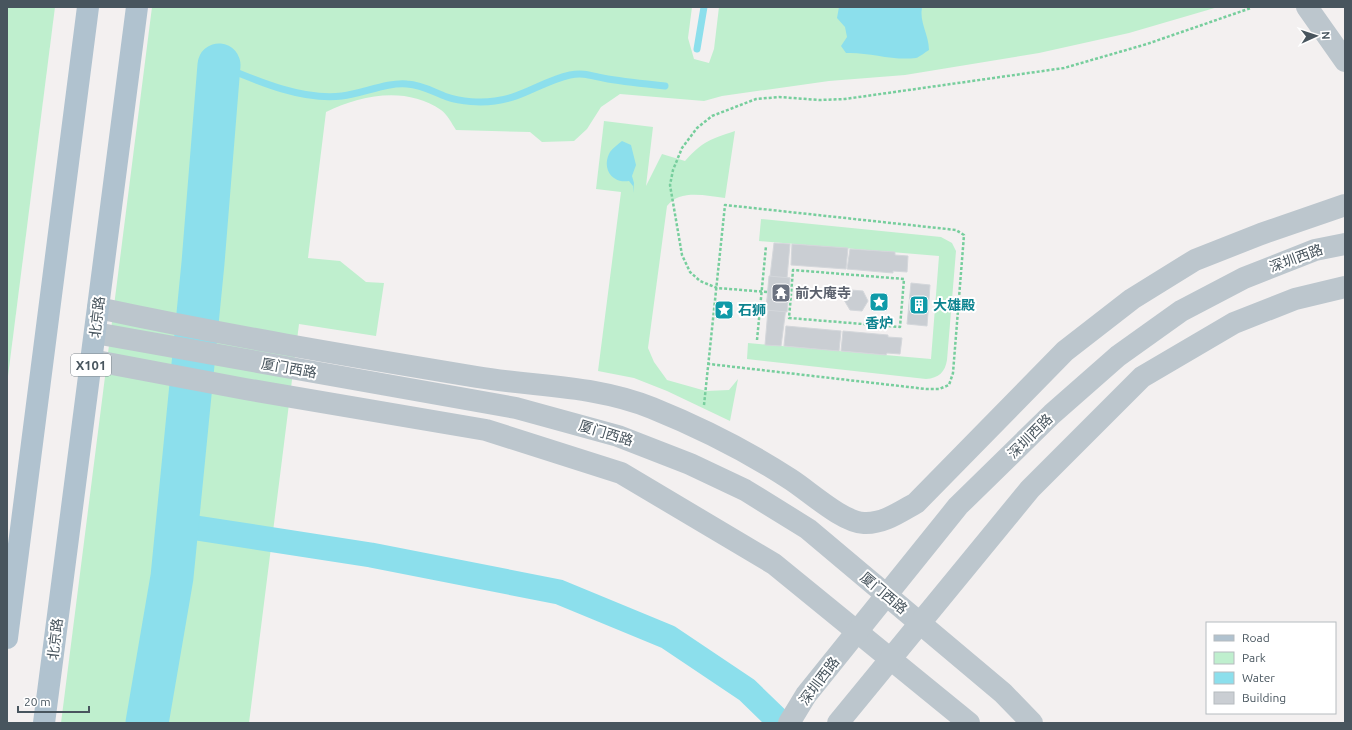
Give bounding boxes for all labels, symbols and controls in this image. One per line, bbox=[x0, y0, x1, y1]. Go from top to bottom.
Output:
north arrow bbox=[1296, 16, 1336, 56]
text: N bbox=[1320, 31, 1332, 40]
street label: 深圳西路 bbox=[1267, 241, 1325, 275]
temple icon: 前大庵寺 bbox=[770, 282, 792, 304]
place label: 前大庵寺 bbox=[795, 285, 851, 301]
place icon: 香炉 bbox=[868, 291, 890, 313]
building icon: 大雄殿 bbox=[908, 294, 930, 316]
street label: 北京路 bbox=[87, 295, 107, 339]
place label: 大雄殿 bbox=[933, 297, 975, 313]
place icon: 石狮 bbox=[713, 299, 735, 321]
place label: 石狮 bbox=[738, 302, 766, 318]
place label: 香炉 bbox=[865, 315, 893, 331]
road number: X101 bbox=[71, 354, 111, 376]
street label: 厦门西路 bbox=[260, 355, 318, 381]
street label: 深圳西路 bbox=[1005, 411, 1055, 461]
street label: 厦门西路 bbox=[577, 417, 635, 449]
street label: 厦门西路 bbox=[857, 569, 911, 617]
street label: 北京路 bbox=[45, 617, 65, 661]
legend bbox=[1206, 622, 1336, 714]
text: Road bbox=[1242, 631, 1270, 644]
text: Park bbox=[1242, 651, 1266, 664]
street label: 深圳西路 bbox=[796, 654, 842, 708]
text: Water bbox=[1242, 671, 1275, 684]
scale bar bbox=[18, 688, 89, 714]
text: Building bbox=[1242, 691, 1286, 704]
text: 20 m bbox=[24, 695, 51, 708]

